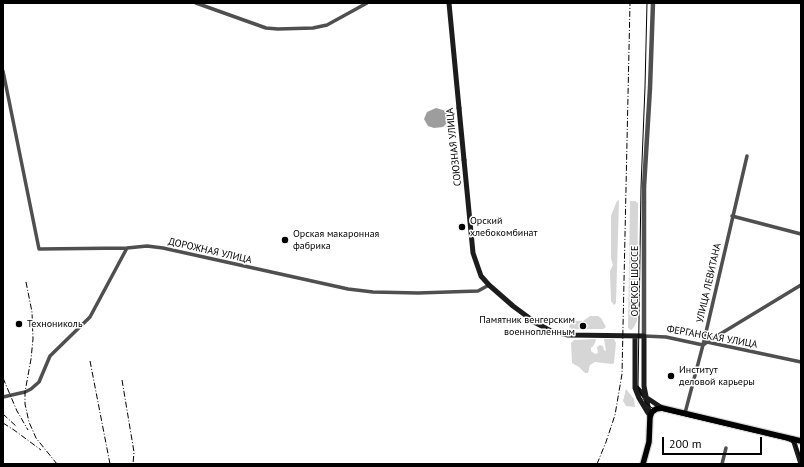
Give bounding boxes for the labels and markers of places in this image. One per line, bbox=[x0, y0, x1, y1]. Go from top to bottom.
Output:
place label: Орский хлебокомбинат bbox=[470, 215, 538, 238]
marker: Орский хлебокомбинат bbox=[457, 222, 467, 232]
place label: Орская макаронная фабрика bbox=[293, 228, 379, 252]
marker: Орская макаронная фабрика bbox=[280, 235, 290, 245]
place label: Памятник венгерским военнопленным bbox=[479, 314, 575, 338]
place label: Технониколь bbox=[27, 318, 83, 330]
marker: Технониколь bbox=[14, 319, 24, 329]
marker: Памятник венгерским военнопленным bbox=[578, 321, 588, 331]
place label: Институт деловой карьеры bbox=[679, 364, 755, 388]
marker: Институт деловой карьеры bbox=[666, 371, 676, 381]

